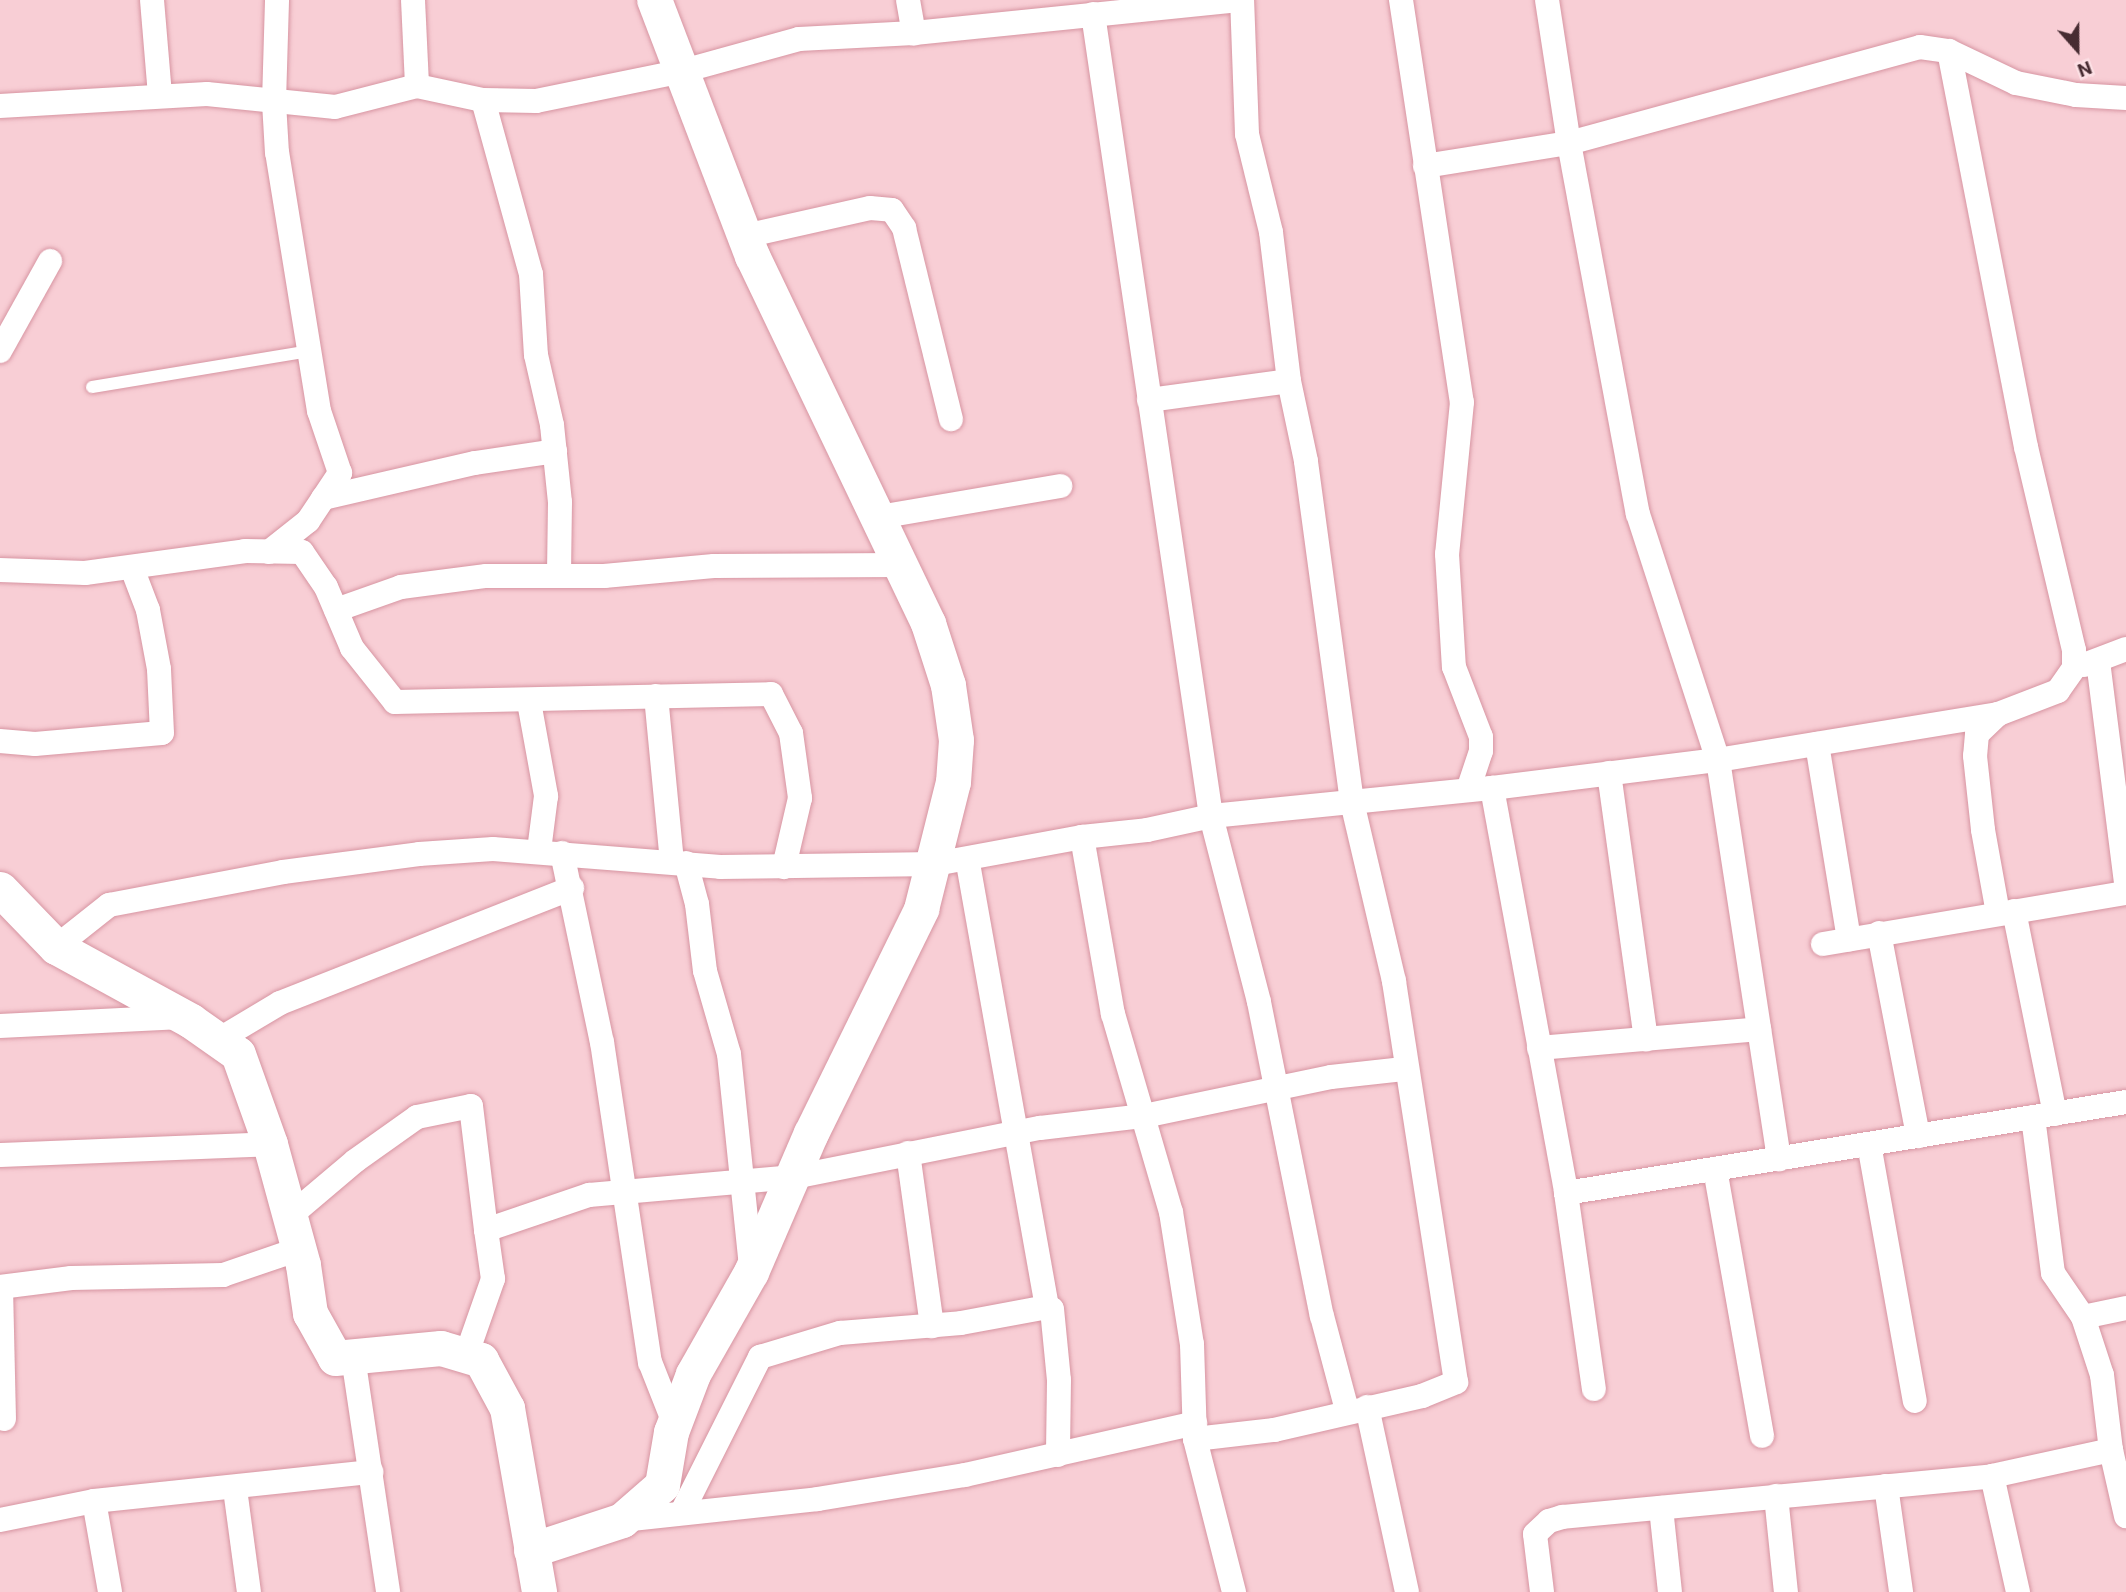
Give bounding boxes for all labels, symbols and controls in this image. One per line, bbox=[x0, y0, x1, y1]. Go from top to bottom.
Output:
north arrow bbox=[2042, 14, 2112, 84]
text: N bbox=[2074, 56, 2095, 82]

